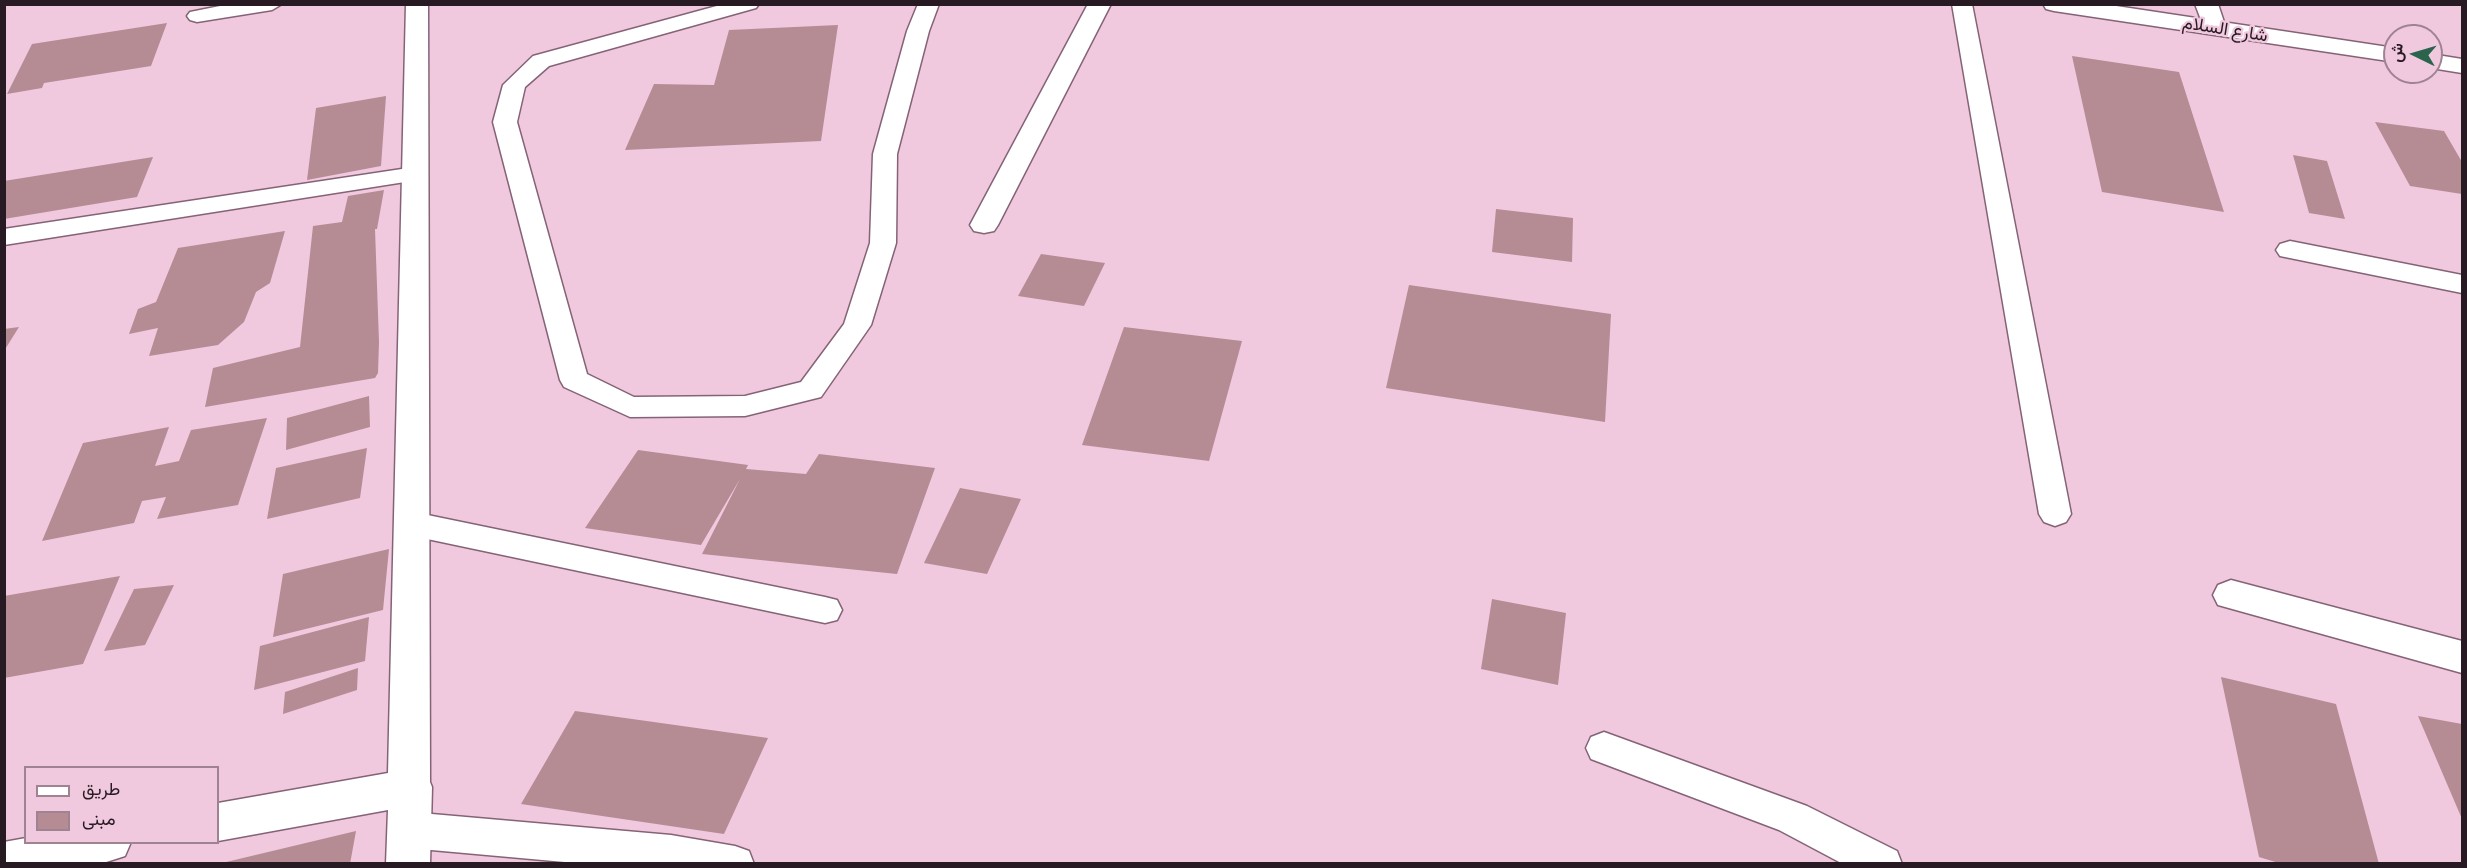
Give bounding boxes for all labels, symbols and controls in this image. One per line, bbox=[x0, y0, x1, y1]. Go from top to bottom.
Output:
street label: شارع السلام bbox=[2181, 13, 2269, 47]
north arrow bbox=[2383, 24, 2443, 84]
text: ش bbox=[2386, 42, 2408, 63]
legend bbox=[24, 766, 219, 844]
text: طريق bbox=[82, 778, 120, 800]
text: مبنى bbox=[82, 808, 116, 830]

